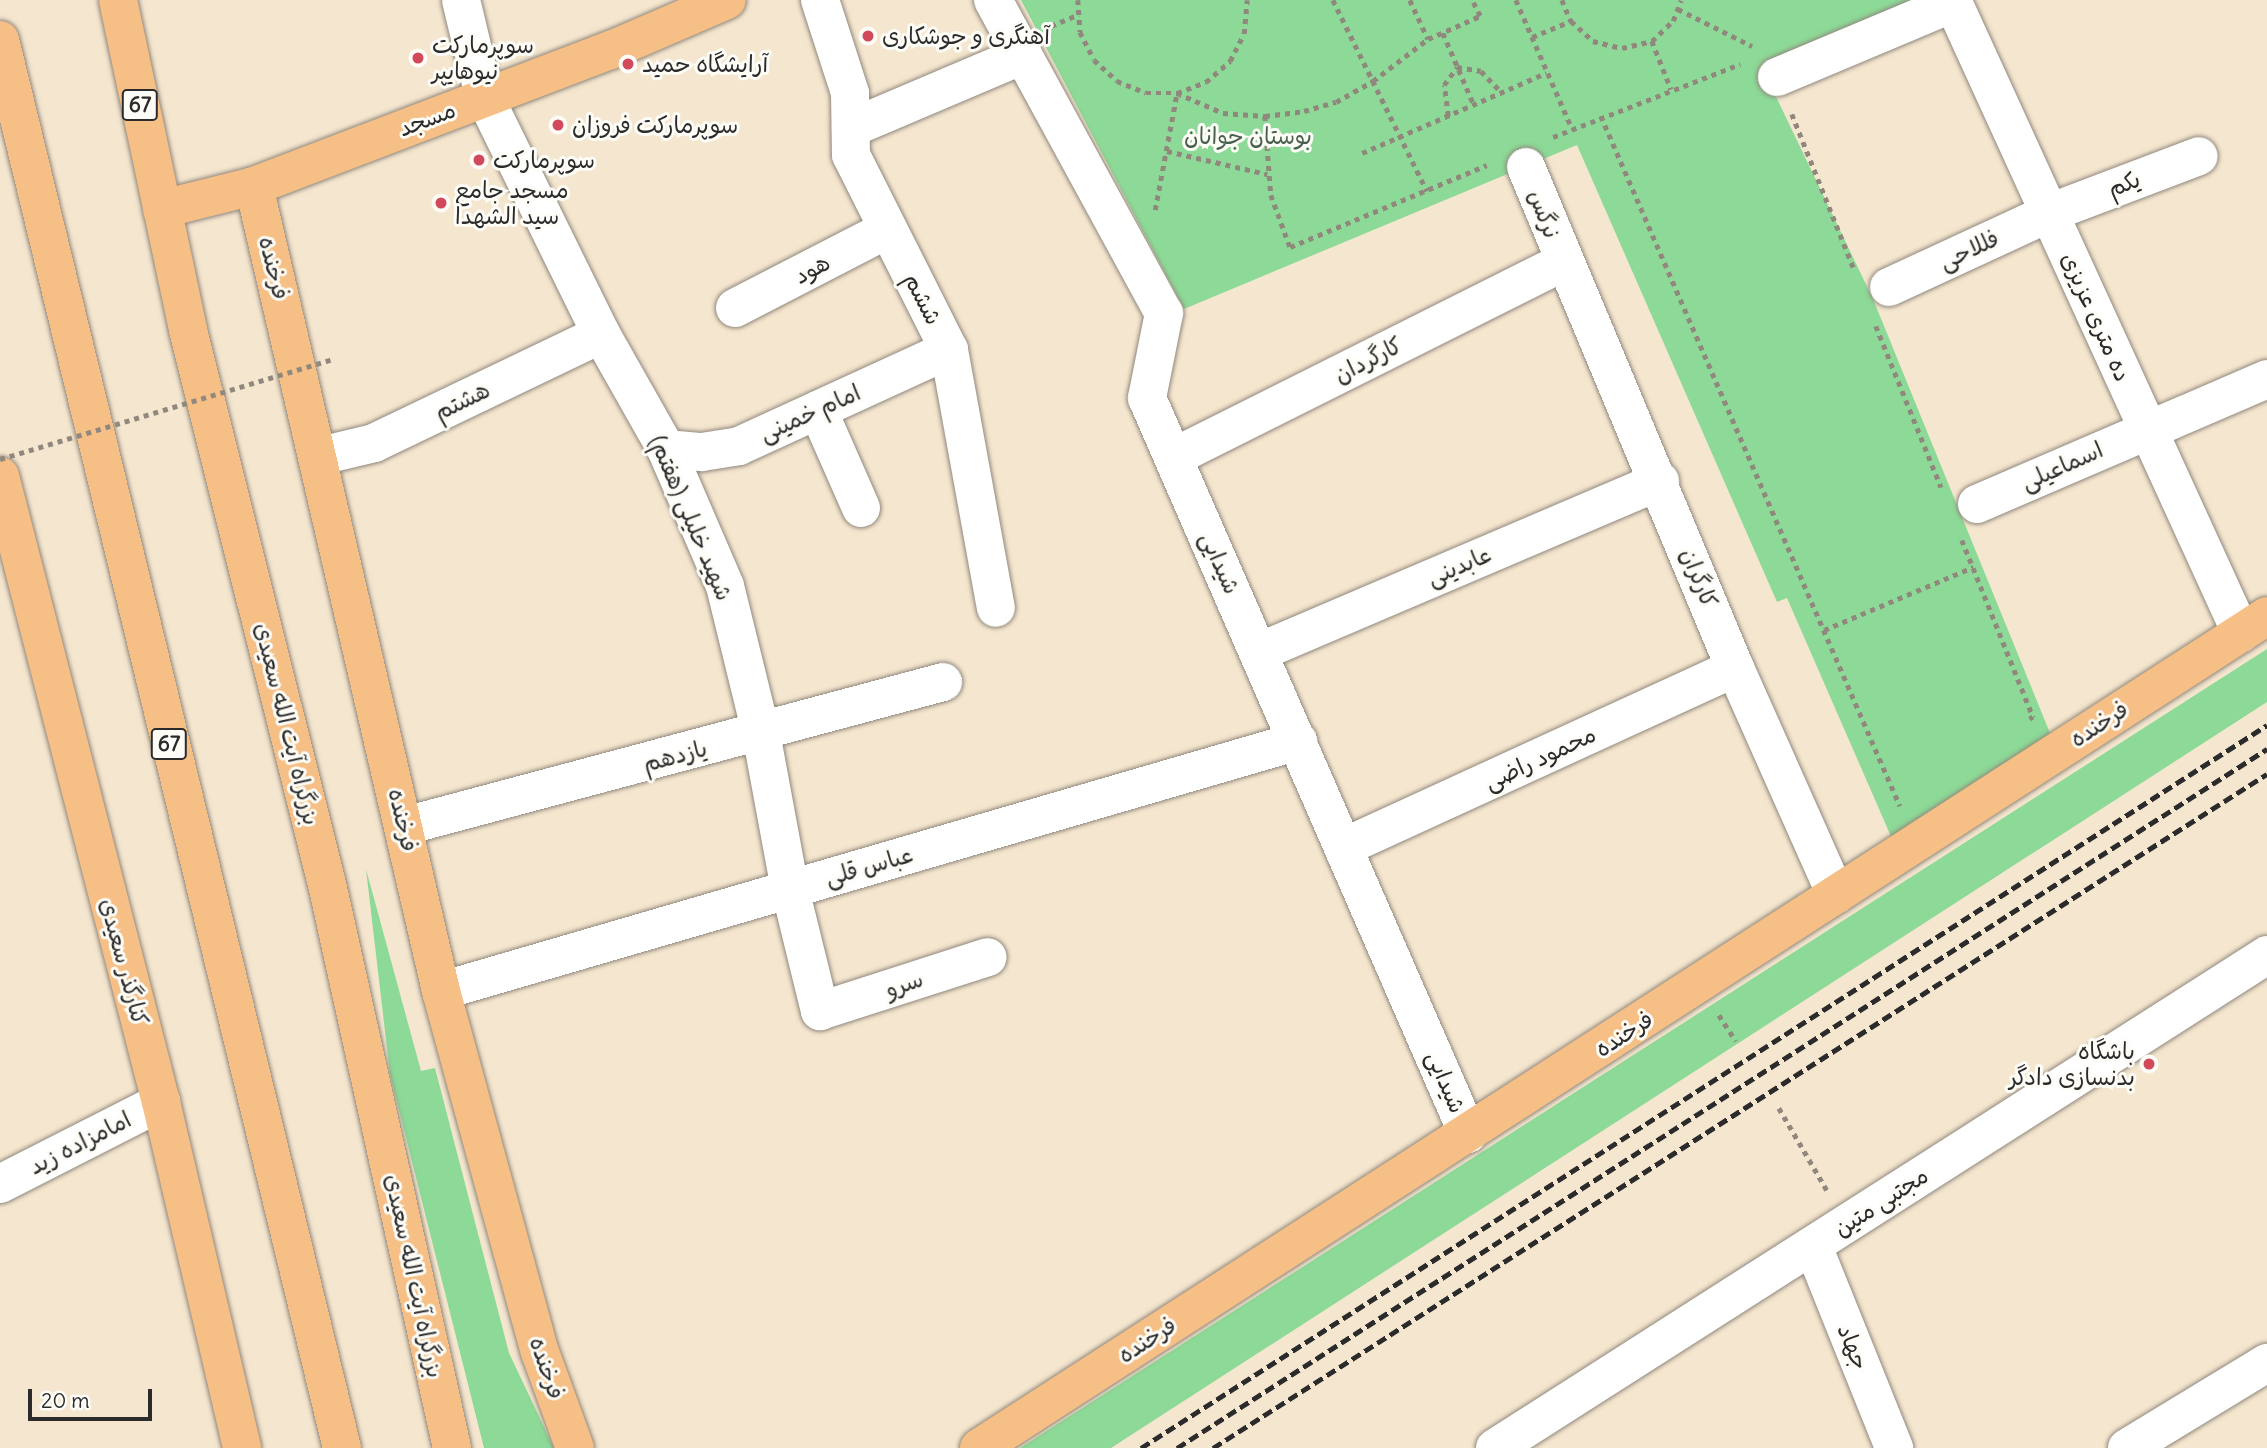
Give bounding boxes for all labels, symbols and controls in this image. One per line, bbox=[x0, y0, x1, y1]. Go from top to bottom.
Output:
place label: آهنگری و جوشکاری bbox=[882, 22, 1050, 50]
marker: آهنگری و جوشکاری bbox=[860, 28, 876, 44]
place label: سوپرمارکت نیوهایپر bbox=[432, 31, 534, 85]
marker: سوپرمارکت نیوهایپر bbox=[410, 50, 426, 66]
place label: آرایشگاه حمید bbox=[642, 50, 768, 78]
marker: آرایشگاه حمید bbox=[620, 56, 636, 72]
road number: 67 bbox=[121, 88, 159, 122]
street label: مسجد bbox=[394, 96, 460, 142]
place label: سوپرمارکت فروزان bbox=[572, 111, 738, 139]
marker: سوپرمارکت فروزان bbox=[550, 117, 566, 133]
park label: بوستان جوانان bbox=[1184, 122, 1312, 150]
place label: سوپرمارکت bbox=[493, 146, 595, 174]
marker: سوپرمارکت bbox=[471, 152, 487, 168]
street label: یکم bbox=[2104, 165, 2144, 203]
place label: مسجد جامع سید الشهدا bbox=[455, 176, 569, 230]
street label: نرگس bbox=[1522, 186, 1566, 242]
marker: مسجد جامع سید الشهدا bbox=[433, 195, 449, 211]
street label: فللاحی bbox=[1935, 224, 2003, 276]
street label: فرخنده bbox=[253, 234, 295, 302]
street label: هود bbox=[789, 248, 835, 290]
street label: ده متری عزیزی bbox=[2055, 248, 2137, 386]
street label: ششم bbox=[898, 269, 948, 329]
street label: کارگردان bbox=[1329, 331, 1407, 389]
street label: هشتم bbox=[430, 376, 494, 426]
street label: امام خمینی bbox=[755, 379, 865, 447]
street label: شهید خلیلی (هفتم) bbox=[644, 431, 738, 605]
street label: اسماعیلی bbox=[2017, 436, 2107, 496]
street label: شیدایی bbox=[1194, 528, 1246, 598]
street label: عابدینی bbox=[1423, 540, 1495, 592]
street label: کارگران bbox=[1675, 544, 1723, 612]
street label: بزرگراه آیت الله سعیدی bbox=[249, 620, 325, 828]
street label: فرخنده bbox=[2065, 695, 2133, 753]
street label: محمود راضی bbox=[1480, 720, 1600, 796]
road number: 67 bbox=[150, 726, 188, 762]
street label: یازدهم bbox=[640, 734, 710, 778]
street label: فرخنده bbox=[382, 786, 424, 854]
street label: عباس قلی bbox=[822, 840, 916, 892]
street label: کنارگذر سعیدی bbox=[94, 896, 154, 1028]
street label: سرو bbox=[882, 965, 926, 1003]
street label: فرخنده bbox=[1590, 1005, 1658, 1063]
place label: باشگاه بدنسازی دادگر bbox=[2009, 1037, 2135, 1091]
street label: شیدایی bbox=[1421, 1047, 1471, 1117]
marker: باشگاه بدنسازی دادگر bbox=[2141, 1056, 2157, 1072]
street label: امامزاده زید bbox=[24, 1105, 136, 1181]
street label: مجتبی متین bbox=[1829, 1161, 1933, 1243]
street label: بزرگراه آیت الله سعیدی bbox=[379, 1172, 449, 1380]
street label: فرخنده bbox=[1113, 1311, 1181, 1369]
street label: جهاد bbox=[1831, 1320, 1875, 1374]
street label: فرخنده bbox=[524, 1333, 570, 1403]
scale bar bbox=[32, 1374, 156, 1418]
text: 20 m bbox=[41, 1387, 90, 1414]

